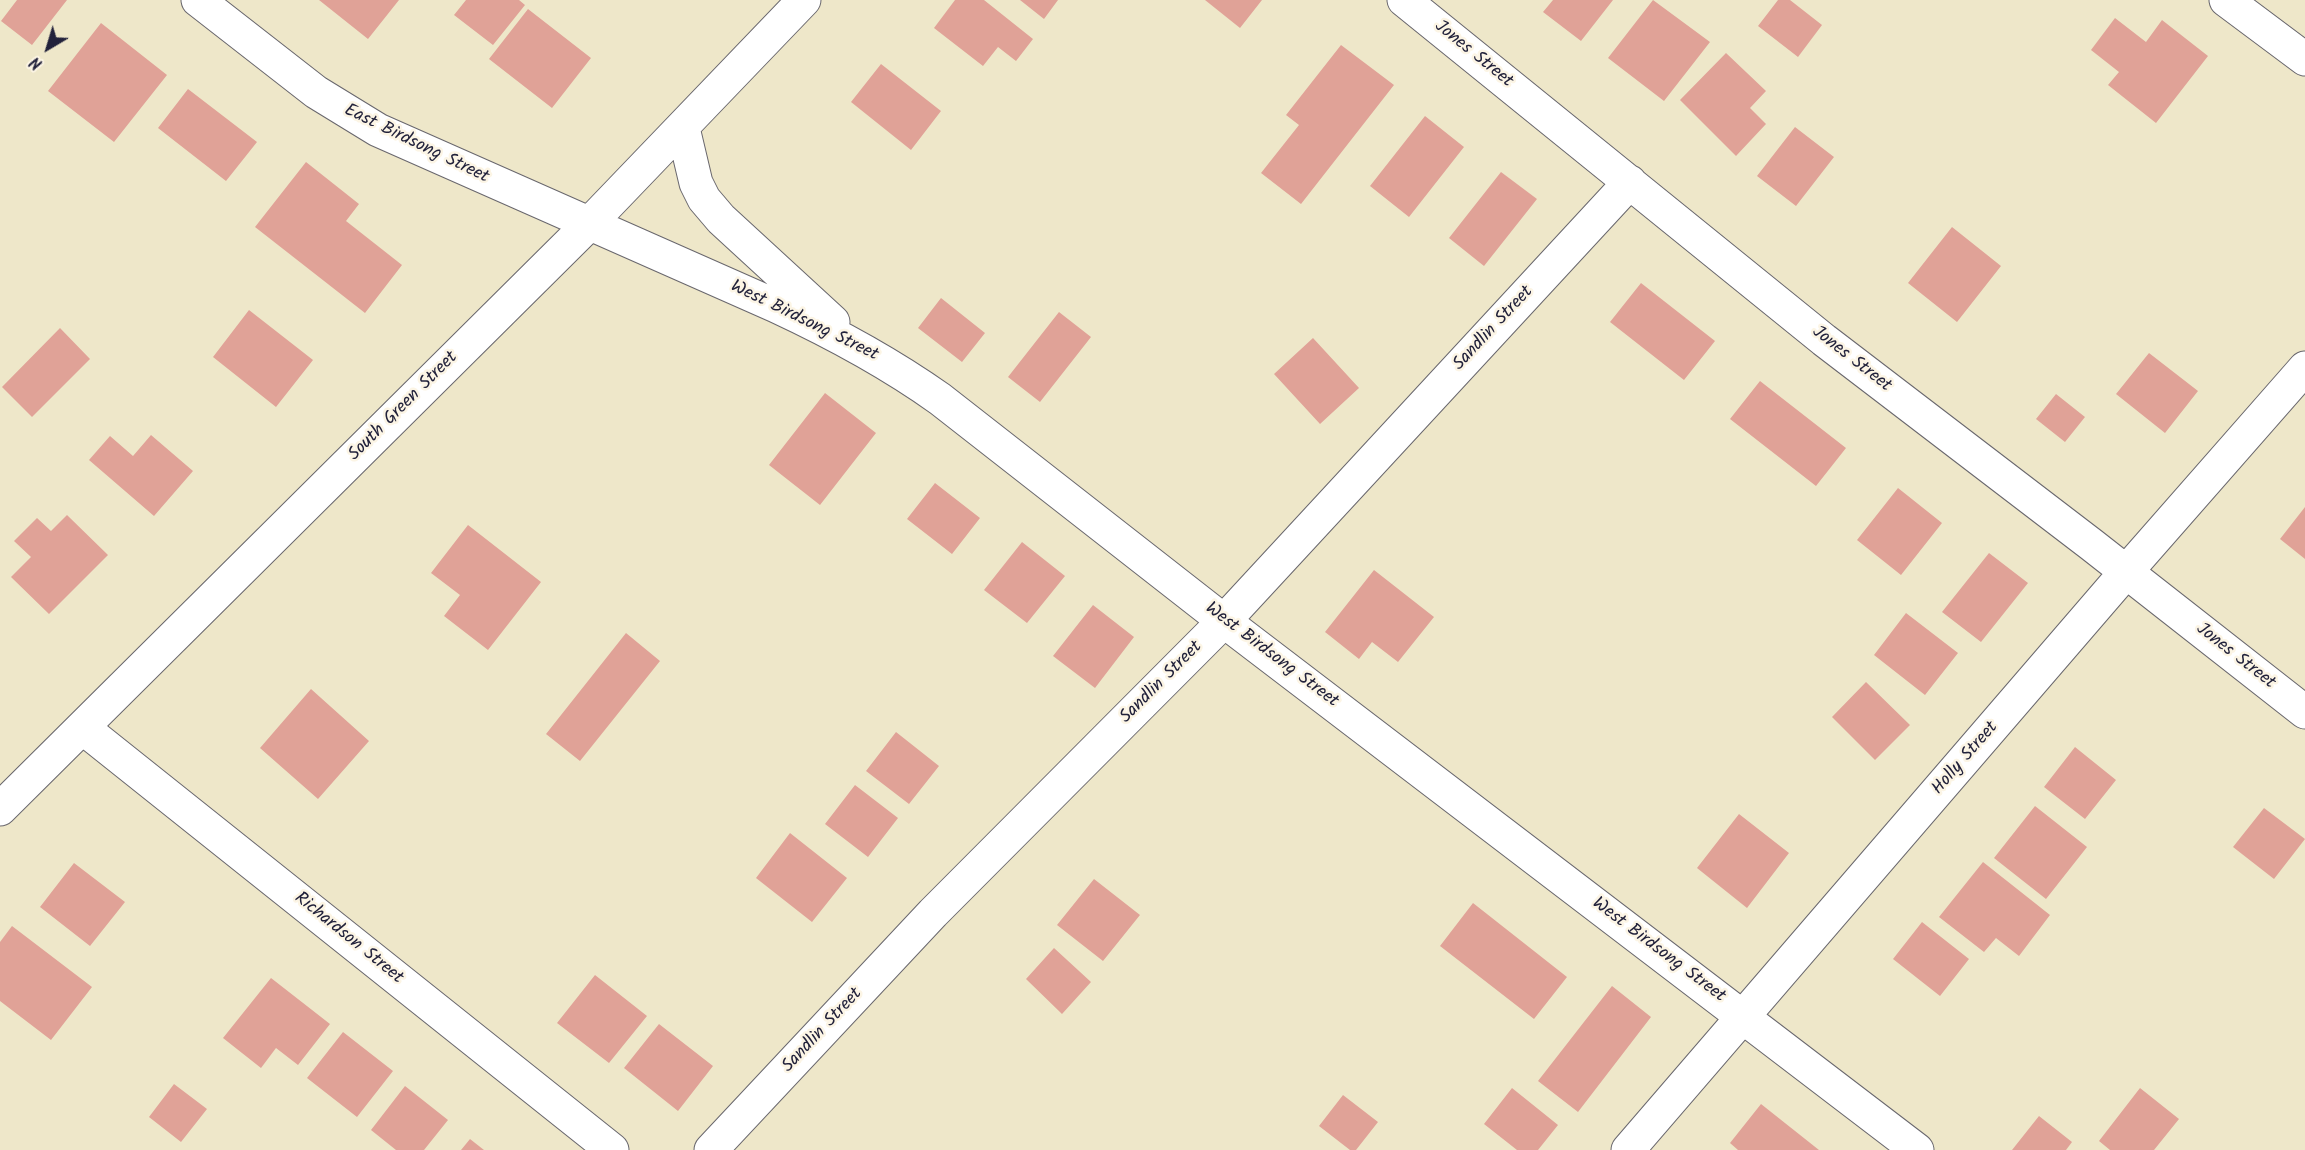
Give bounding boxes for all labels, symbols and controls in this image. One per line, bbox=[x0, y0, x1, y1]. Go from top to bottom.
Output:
street label: Jones Street bbox=[1429, 17, 1517, 93]
north arrow bbox=[18, 18, 78, 78]
text: N bbox=[25, 50, 48, 76]
street label: East Birdsong Street bbox=[340, 101, 492, 189]
street label: West Birdsong Street bbox=[727, 277, 881, 367]
street label: Sandlin Street bbox=[1449, 282, 1539, 376]
street label: Jones Street bbox=[1807, 322, 1895, 398]
street label: South Green Street bbox=[345, 348, 463, 466]
street label: West Birdsong Street bbox=[1200, 599, 1342, 713]
street label: Jones Street bbox=[2191, 619, 2279, 695]
street label: Sandlin Street bbox=[1116, 637, 1208, 729]
street label: Holly Street bbox=[1928, 718, 2004, 800]
street label: Richardson Street bbox=[289, 888, 407, 990]
street label: West Birdsong Street bbox=[1587, 894, 1729, 1008]
street label: Sandlin Street bbox=[778, 984, 868, 1078]

